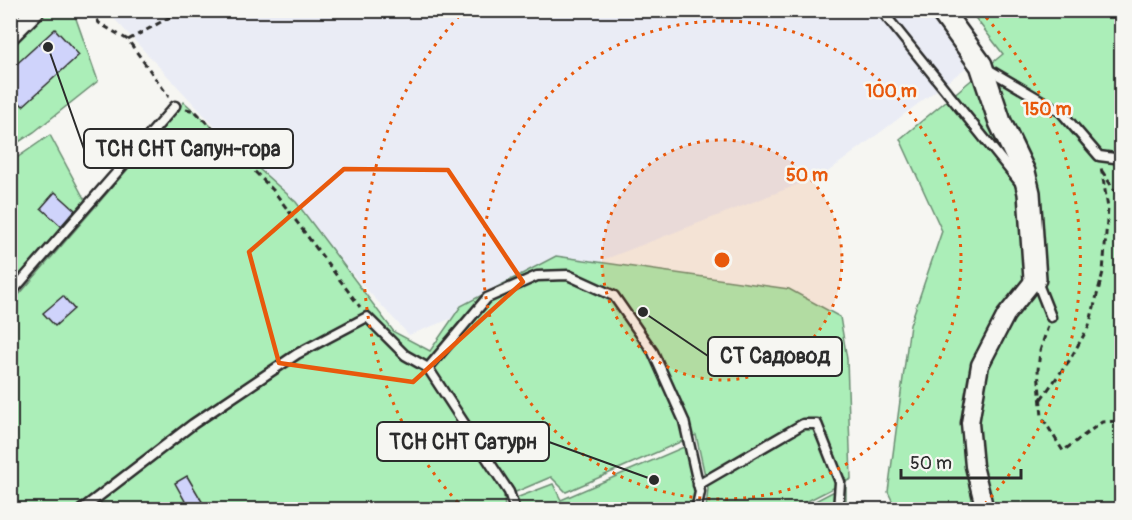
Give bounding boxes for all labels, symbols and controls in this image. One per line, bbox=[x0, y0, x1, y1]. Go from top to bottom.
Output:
text: 100 m bbox=[865, 80, 917, 103]
text: 150 m bbox=[1023, 98, 1072, 121]
callout: ТСН СНТ Сапун-гора bbox=[84, 129, 293, 168]
text: ТСН СНТ Сапун-гора bbox=[95, 136, 281, 163]
text: 50 m bbox=[786, 164, 828, 187]
centre of rings bbox=[712, 250, 732, 270]
callout: СТ Садовод bbox=[708, 337, 842, 376]
text: СТ Садовод bbox=[720, 343, 830, 370]
callout: ТСН СНТ Сатурн bbox=[377, 422, 549, 461]
text: ТСН СНТ Сатурн bbox=[388, 429, 537, 456]
scale bar bbox=[901, 442, 1021, 480]
text: 50 m bbox=[910, 452, 952, 475]

